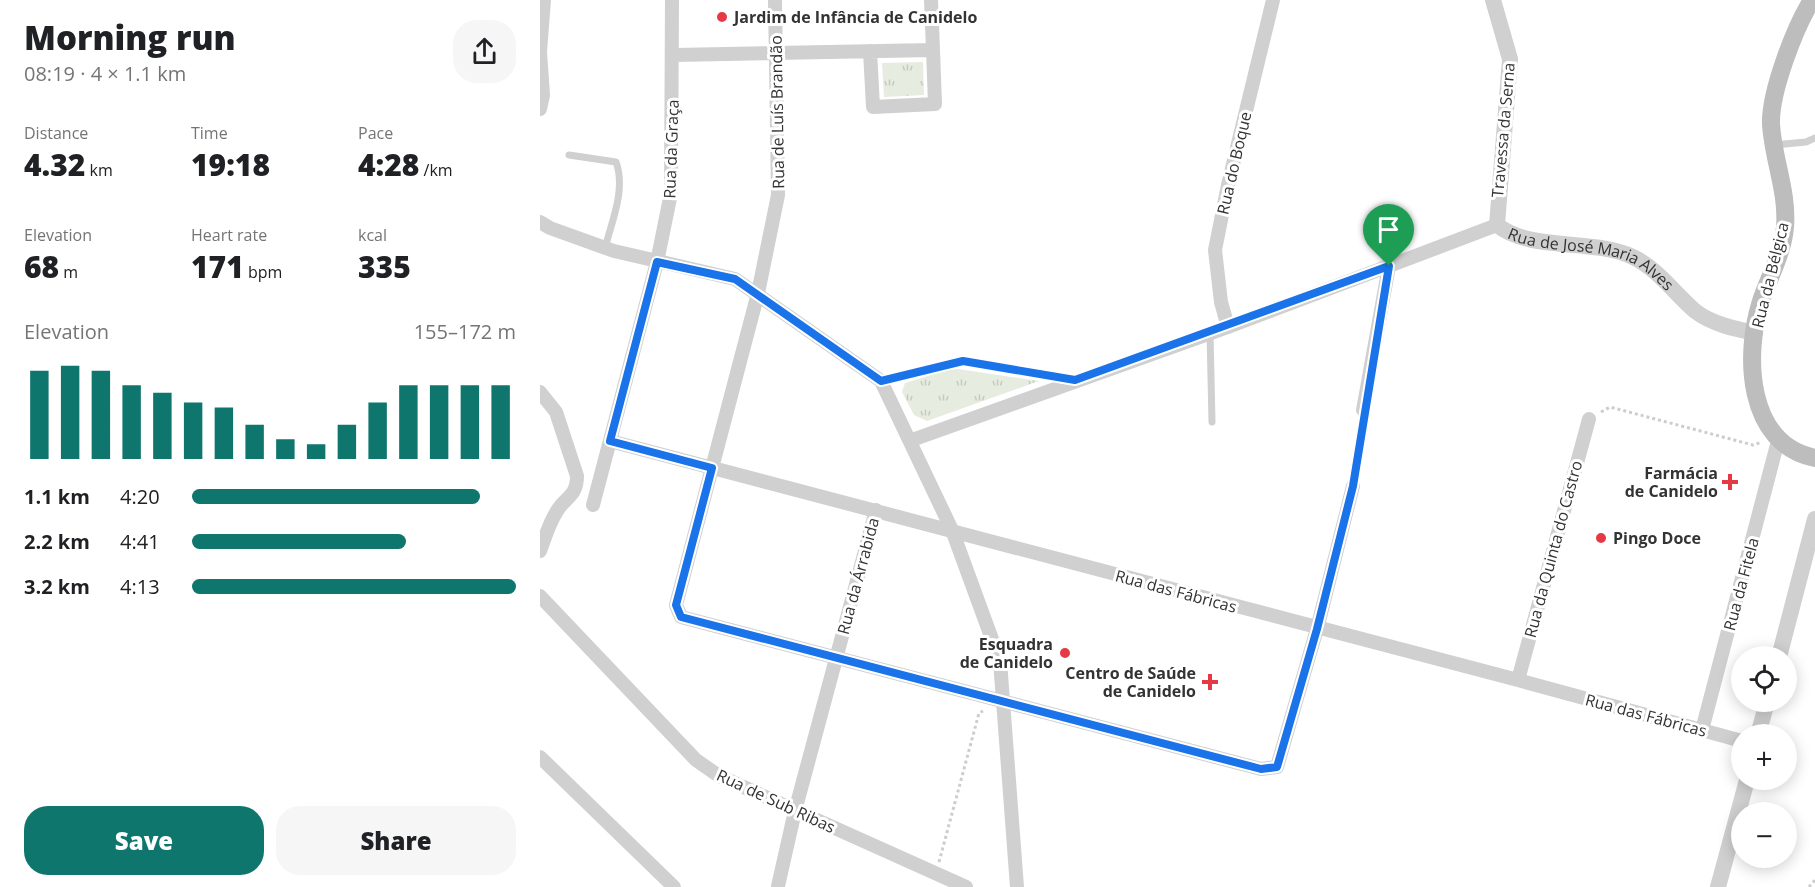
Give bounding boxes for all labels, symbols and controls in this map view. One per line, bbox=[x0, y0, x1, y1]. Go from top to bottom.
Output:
place label: Jardim de Infância de Canidelo bbox=[732, 6, 977, 28]
marker: Jardim de Infância de Canidelo bbox=[715, 10, 729, 24]
text: Morning run bbox=[24, 15, 236, 60]
button: share bbox=[453, 20, 516, 83]
street label: Rua de Luís Brandão bbox=[765, 35, 789, 189]
text: 08:19 · 4 × 1.1 km bbox=[24, 60, 186, 87]
street label: Travessa da Serna bbox=[1486, 62, 1520, 198]
street label: Rua da Graça bbox=[658, 99, 684, 199]
street label: Rua do Boque bbox=[1211, 109, 1257, 217]
text: Distance bbox=[24, 122, 88, 144]
text: Time bbox=[191, 122, 228, 144]
text: Pace bbox=[358, 122, 393, 144]
text: 4.32 bbox=[24, 144, 85, 185]
text: 19:18 bbox=[191, 144, 270, 185]
text: 4:28 bbox=[358, 144, 419, 185]
text: km bbox=[85, 159, 113, 181]
text: /km bbox=[419, 159, 453, 181]
pin bbox=[1363, 204, 1414, 266]
icon: arrive bbox=[1372, 213, 1405, 246]
street label: Rua da Bélgica bbox=[1746, 220, 1794, 330]
street label: Rua de José Maria Alves bbox=[1505, 222, 1679, 295]
text: Elevation bbox=[24, 224, 92, 246]
text: Heart rate bbox=[191, 224, 267, 246]
text: kcal bbox=[358, 224, 387, 246]
text: 68 bbox=[24, 246, 59, 287]
text: 171 bbox=[191, 246, 244, 287]
text: 335 bbox=[358, 246, 411, 287]
text: m bbox=[59, 261, 78, 283]
text: bpm bbox=[244, 261, 282, 283]
text: Elevation bbox=[24, 318, 109, 345]
text: 155–172 m bbox=[414, 318, 516, 345]
street label: Rua da Quinta do Castro bbox=[1519, 458, 1587, 640]
place label: Farmácia de Canidelo bbox=[1625, 462, 1718, 502]
marker: Farmácia de Canidelo bbox=[1723, 475, 1737, 489]
text: 1.1 km bbox=[24, 483, 90, 510]
text: 4:20 bbox=[120, 483, 160, 510]
street label: Rua da Árrabida bbox=[832, 515, 884, 637]
place label: Pingo Doce bbox=[1613, 527, 1701, 549]
text: 2.2 km bbox=[24, 528, 90, 555]
text: 4:41 bbox=[120, 528, 160, 555]
marker: Pingo Doce bbox=[1594, 531, 1608, 545]
street label: Rua da Fitela bbox=[1718, 535, 1764, 633]
street label: Rua das Fábricas bbox=[1113, 564, 1239, 618]
text: 3.2 km bbox=[24, 573, 90, 600]
text: 4:13 bbox=[120, 573, 160, 600]
place label: Esquadra de Canidelo bbox=[960, 633, 1053, 673]
marker: Esquadra de Canidelo bbox=[1058, 646, 1072, 660]
map controls bbox=[1731, 646, 1797, 868]
button: locate bbox=[1731, 646, 1797, 712]
place label: Centro de Saúde de Canidelo bbox=[1065, 662, 1196, 702]
marker: Centro de Saúde de Canidelo bbox=[1201, 673, 1219, 691]
street label: Rua das Fábricas bbox=[1583, 688, 1709, 742]
button: + bbox=[1731, 724, 1797, 790]
street label: Rua de Sub Ribas bbox=[713, 764, 839, 838]
button: − bbox=[1731, 802, 1797, 868]
button: Save bbox=[24, 806, 264, 875]
button: Share bbox=[276, 806, 516, 875]

